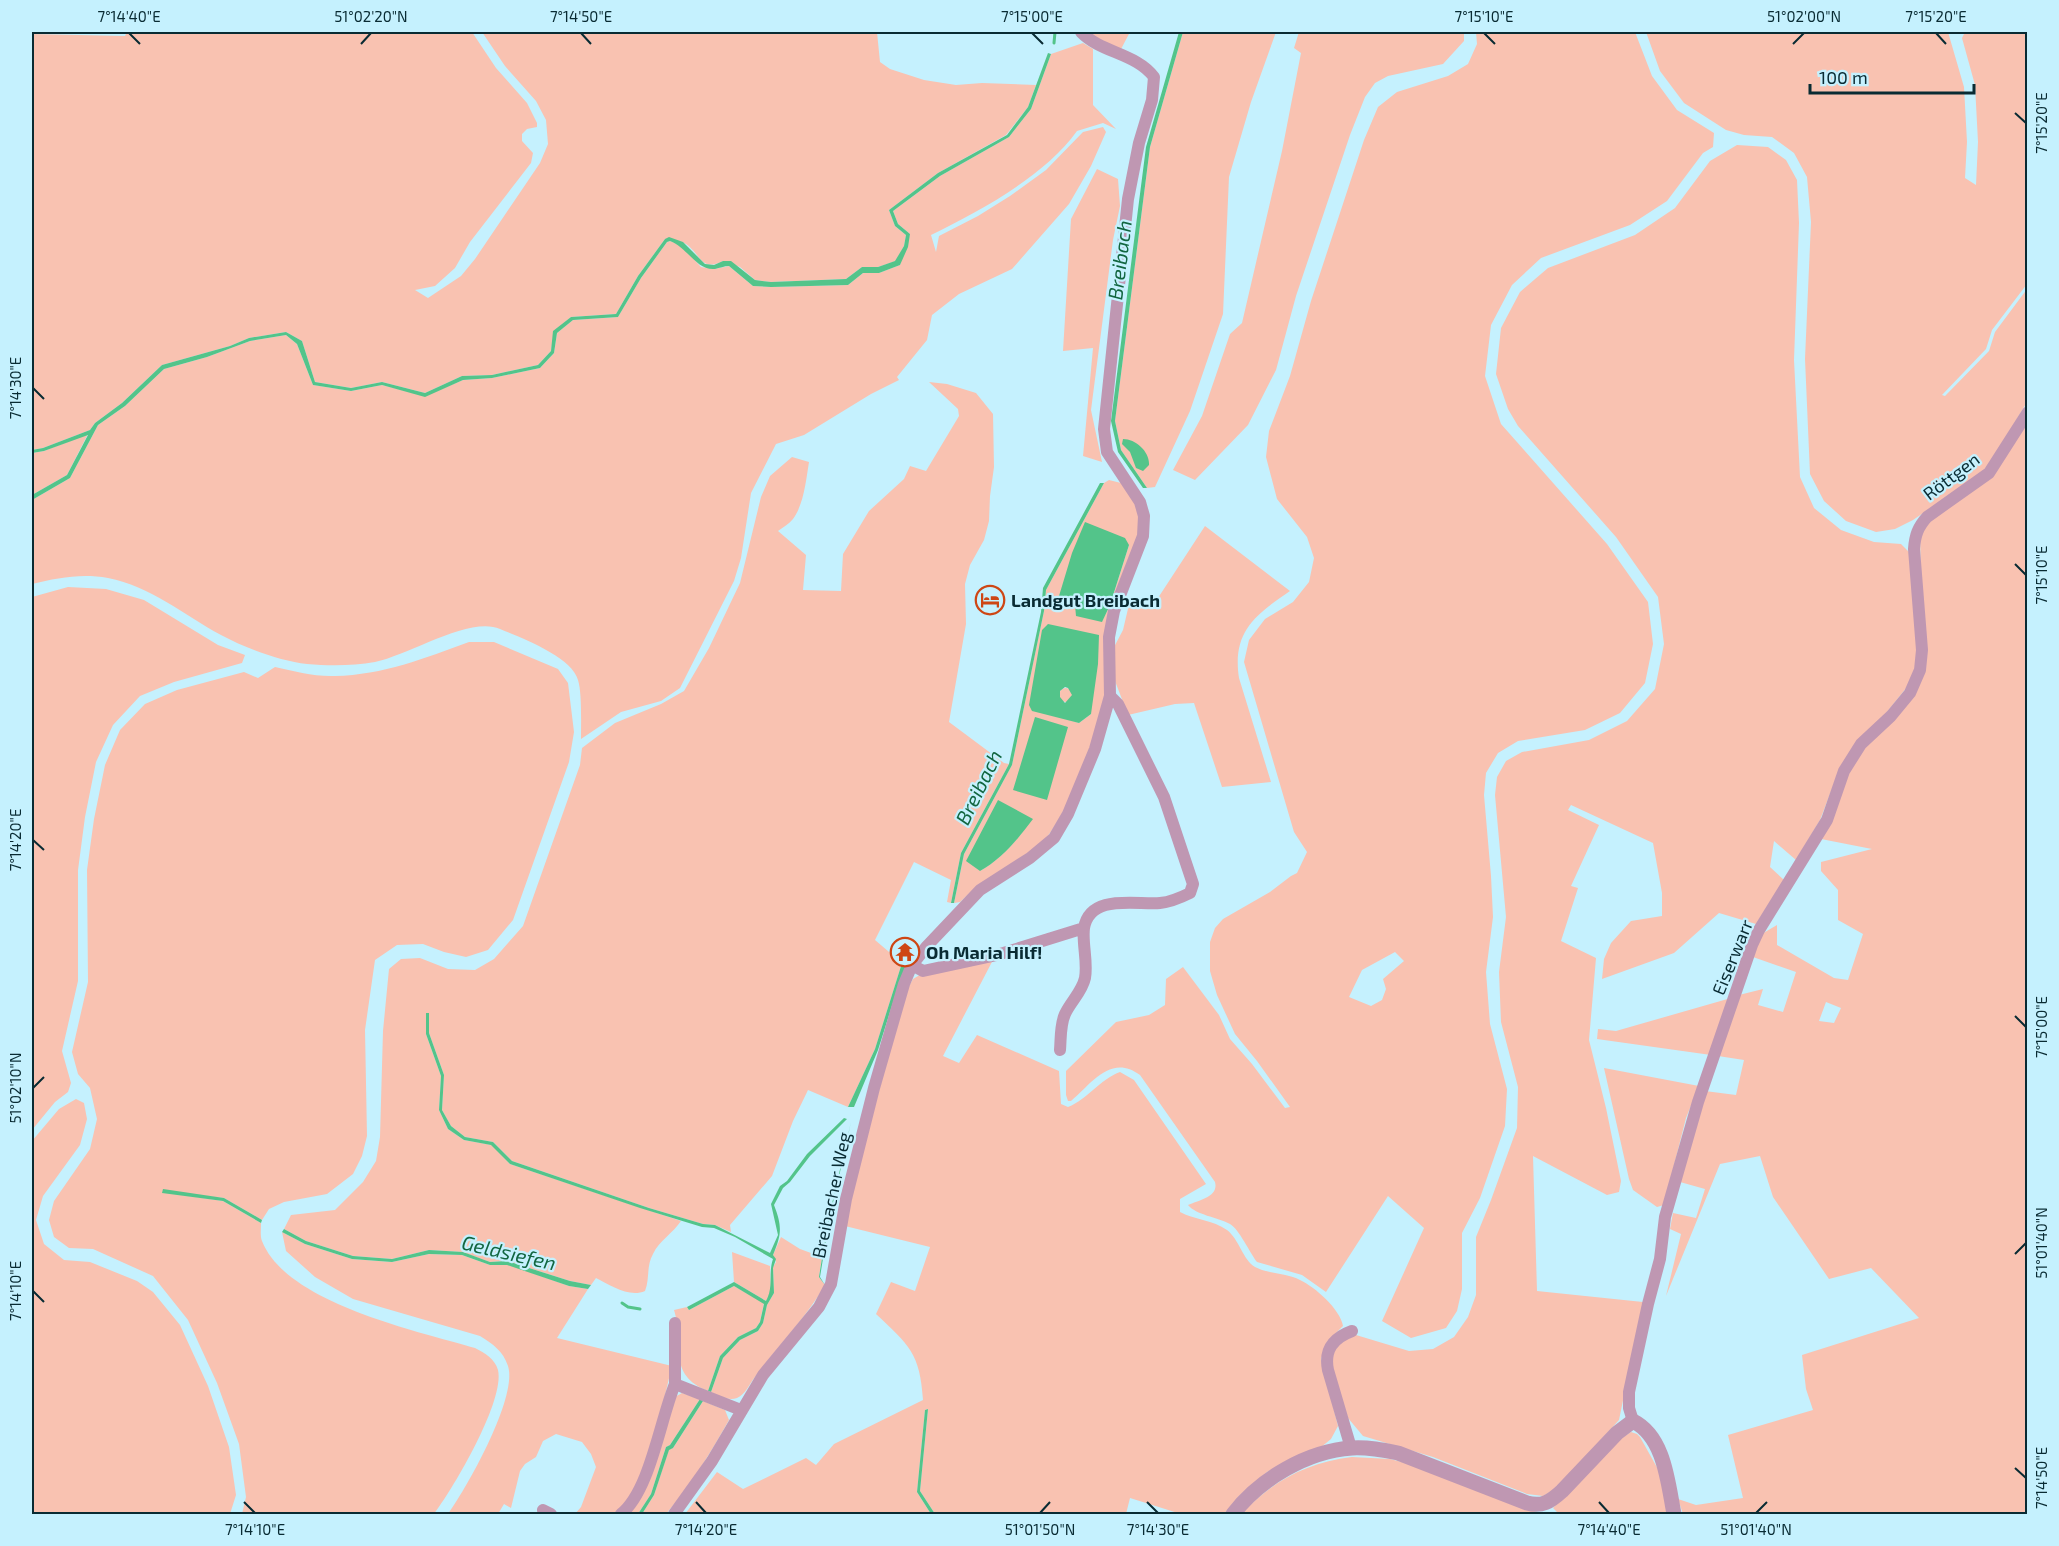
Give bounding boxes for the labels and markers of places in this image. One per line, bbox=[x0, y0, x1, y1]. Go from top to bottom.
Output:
hotel icon: Landgut Breibach bbox=[974, 584, 1006, 616]
place label: Landgut Breibach bbox=[1011, 589, 1160, 611]
temple icon: Oh Maria Hilf! bbox=[889, 936, 921, 968]
place label: Oh Maria Hilf! bbox=[926, 941, 1042, 963]

